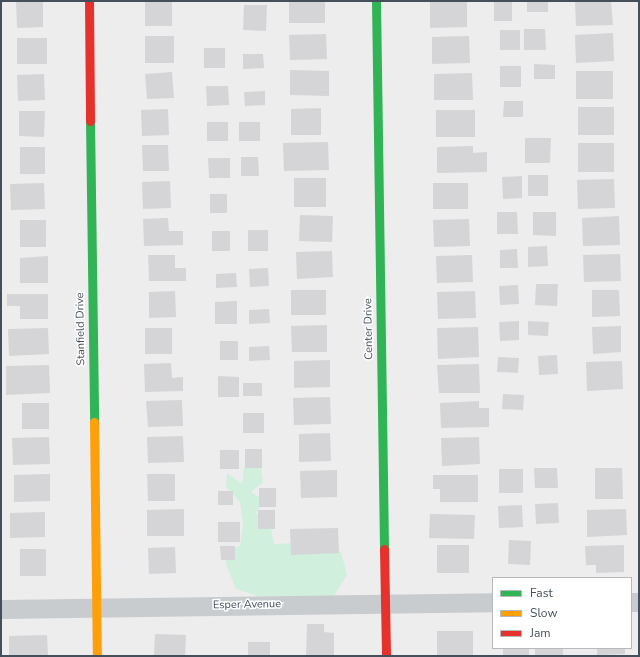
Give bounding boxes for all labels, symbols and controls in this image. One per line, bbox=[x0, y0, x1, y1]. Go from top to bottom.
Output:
street label: Stanfield Drive bbox=[74, 292, 88, 366]
street label: Center Drive bbox=[362, 298, 376, 360]
legend bbox=[492, 577, 632, 649]
text: Fast bbox=[530, 585, 553, 601]
street label: Esper Avenue bbox=[213, 598, 281, 612]
text: Slow bbox=[530, 605, 558, 621]
text: Jam bbox=[530, 625, 551, 641]

